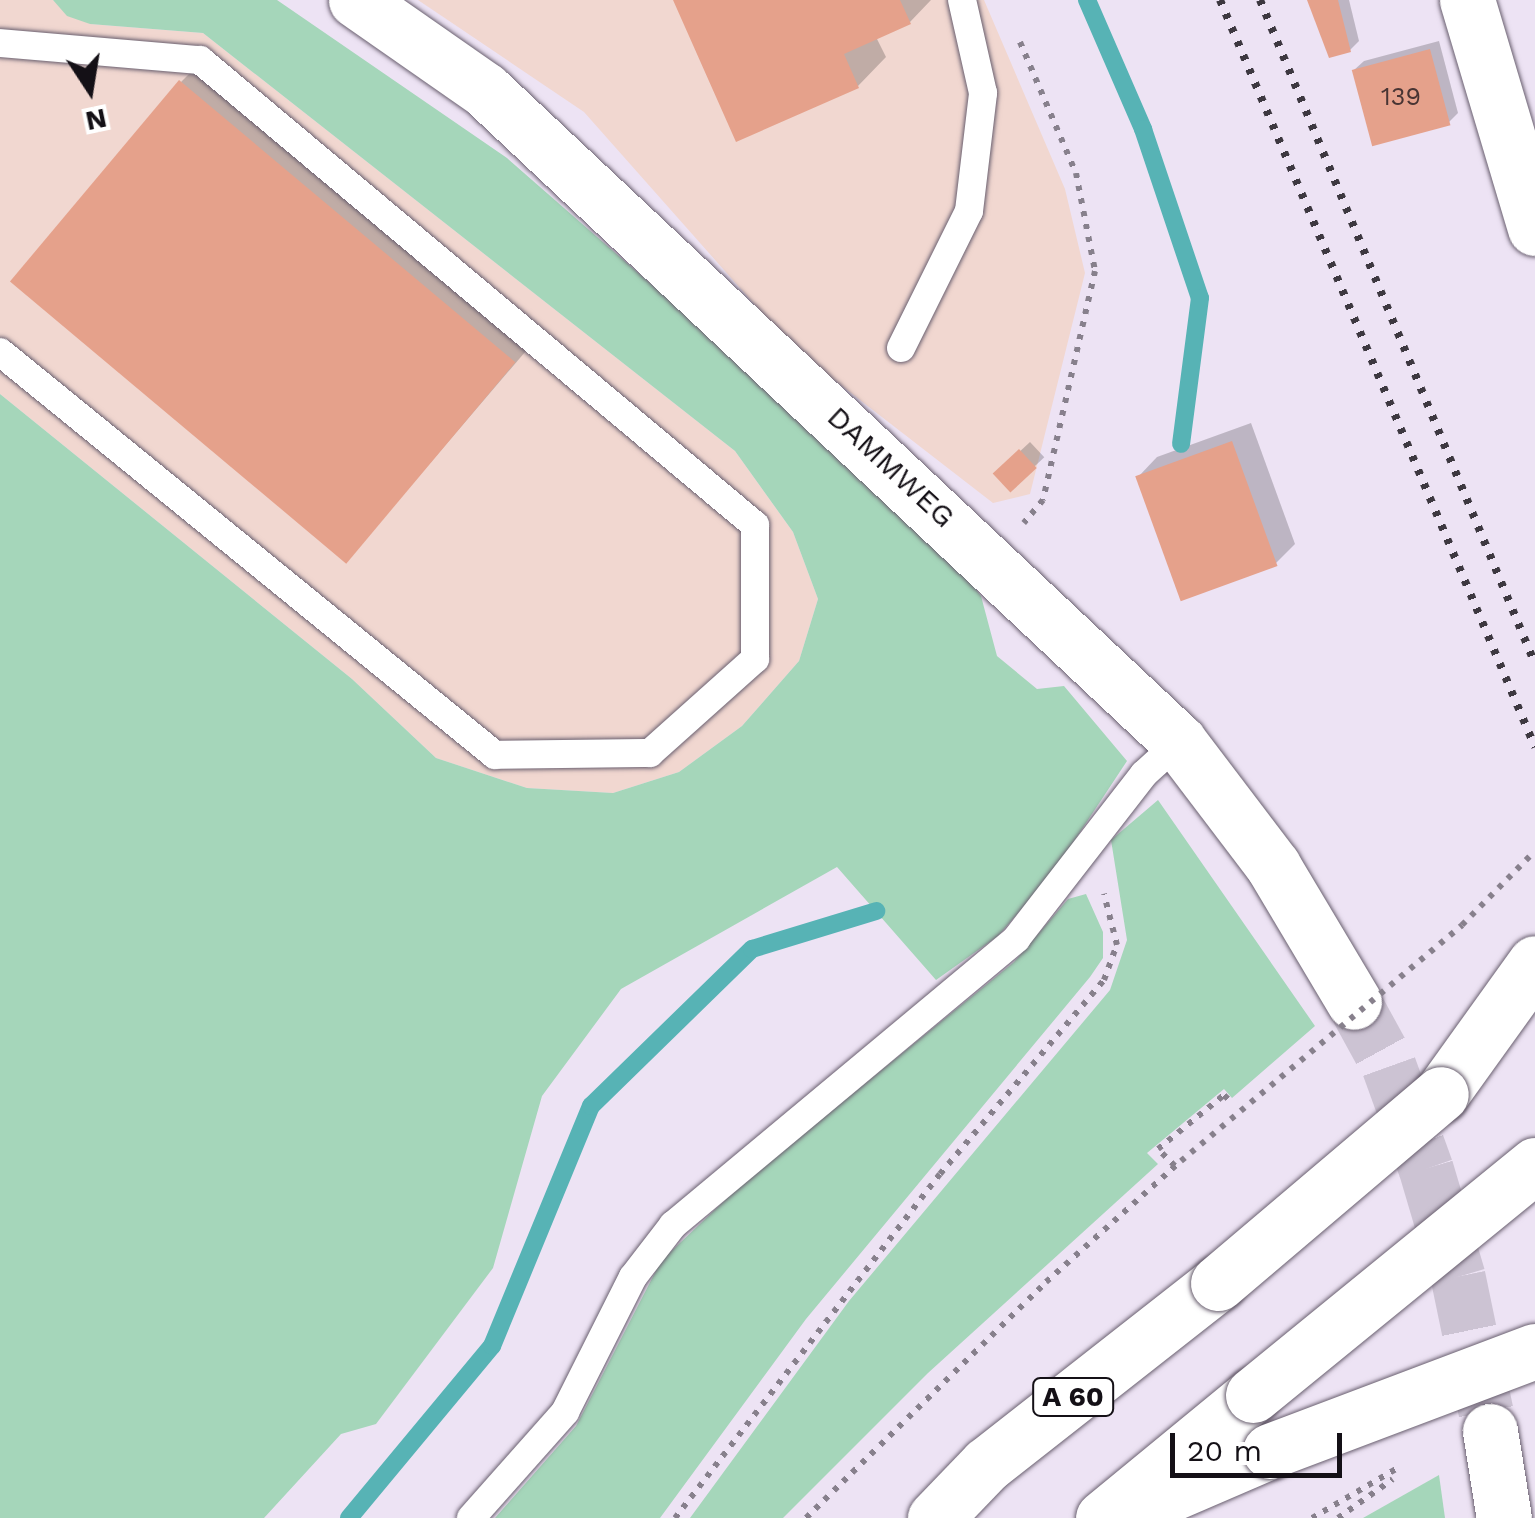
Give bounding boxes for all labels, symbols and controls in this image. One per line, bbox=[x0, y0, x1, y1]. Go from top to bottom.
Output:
north arrow bbox=[40, 40, 140, 140]
house number: 139 bbox=[1381, 82, 1421, 112]
text: N bbox=[83, 102, 110, 138]
street label: DAMMWEG bbox=[820, 399, 962, 535]
road number: A 60 bbox=[1030, 1374, 1116, 1420]
scale bar bbox=[1175, 1413, 1348, 1475]
text: 20 m bbox=[1187, 1433, 1262, 1468]

